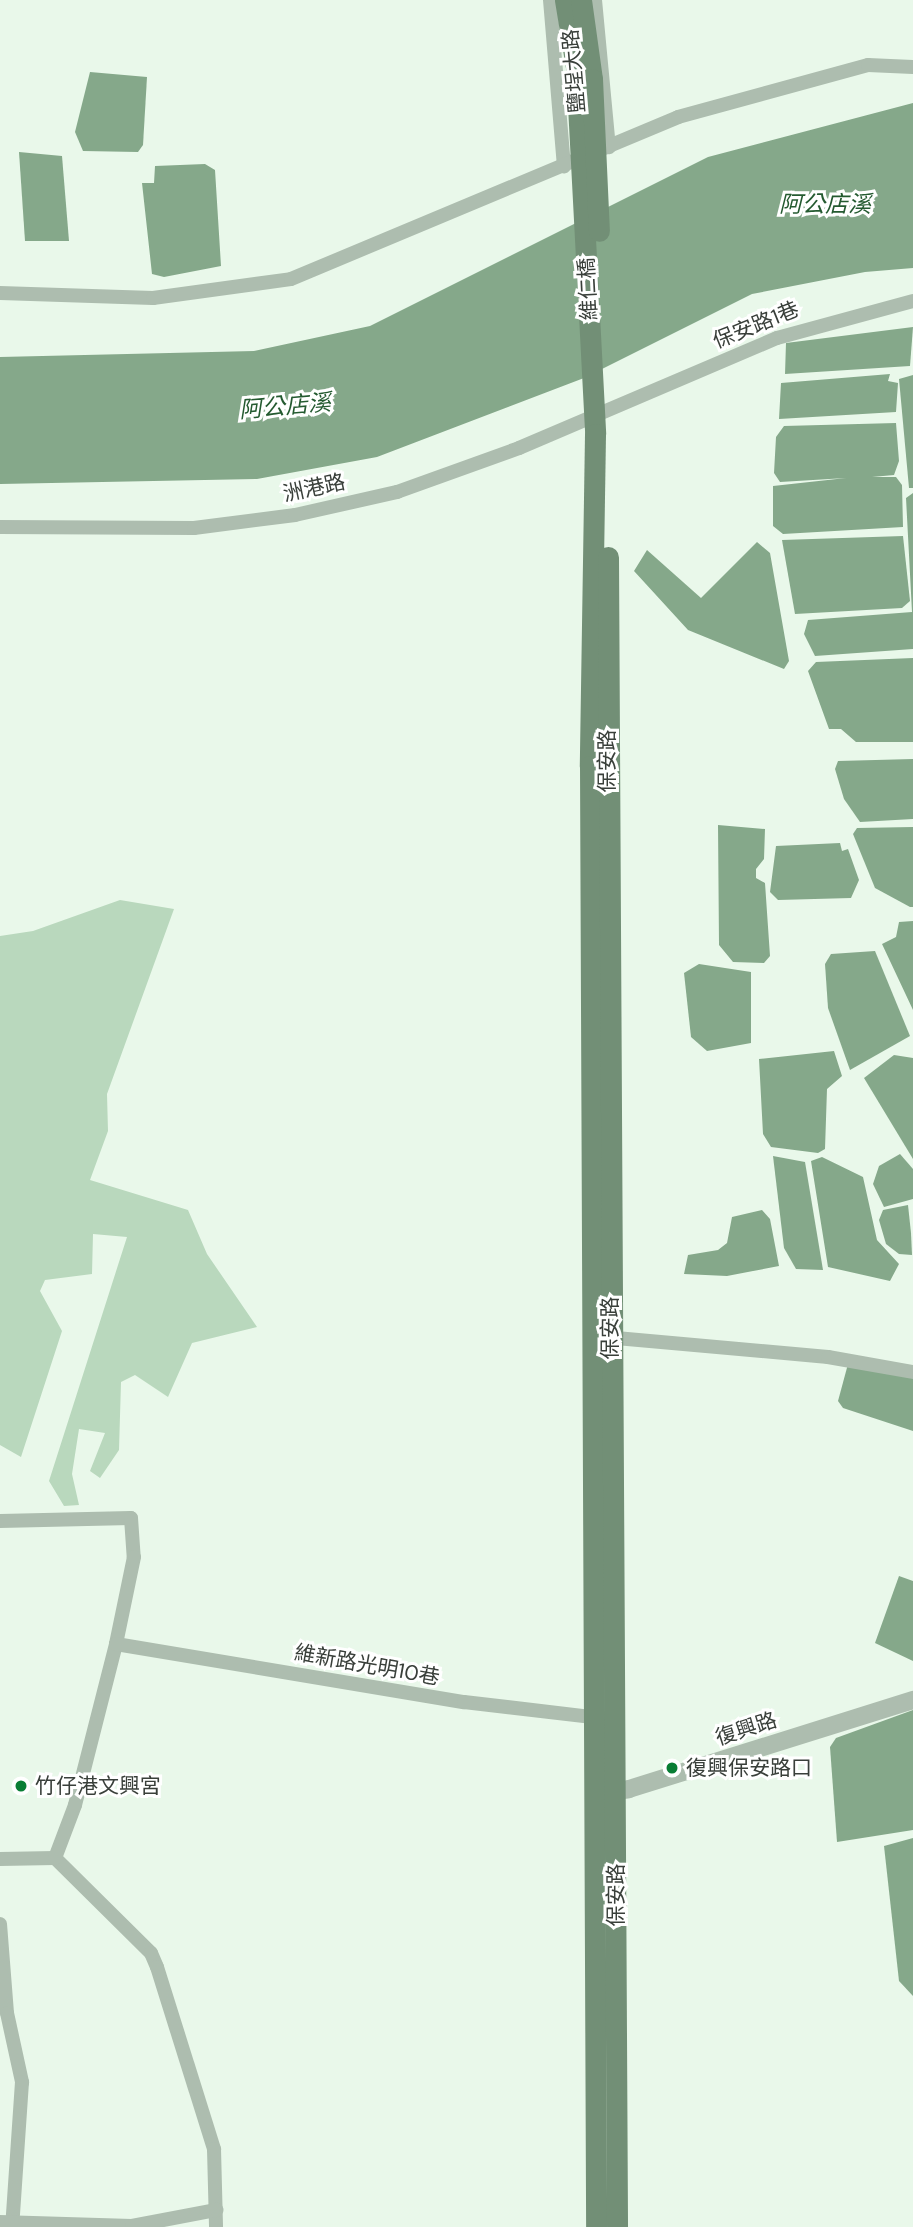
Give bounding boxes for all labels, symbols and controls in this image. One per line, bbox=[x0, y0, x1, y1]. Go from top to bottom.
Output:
street label: 鹽埕大路 bbox=[558, 28, 590, 114]
water label: 阿公店溪 bbox=[779, 190, 871, 218]
street label: 維仁橋 bbox=[574, 257, 602, 321]
street label: 保安路1巷 bbox=[709, 296, 803, 354]
water label: 阿公店溪 bbox=[238, 388, 332, 424]
street label: 洲港路 bbox=[281, 469, 347, 507]
street label: 保安路 bbox=[594, 730, 620, 792]
street label: 保安路 bbox=[597, 1297, 623, 1359]
street label: 維新路光明10巷 bbox=[292, 1640, 442, 1690]
street label: 復興路 bbox=[712, 1707, 780, 1751]
place label: 復興保安路口 bbox=[686, 1755, 812, 1781]
marker: 復興保安路口 bbox=[664, 1760, 680, 1776]
place label: 竹仔港文興宮 bbox=[35, 1773, 161, 1799]
marker: 竹仔港文興宮 bbox=[13, 1778, 29, 1794]
street label: 保安路 bbox=[603, 1864, 629, 1926]

